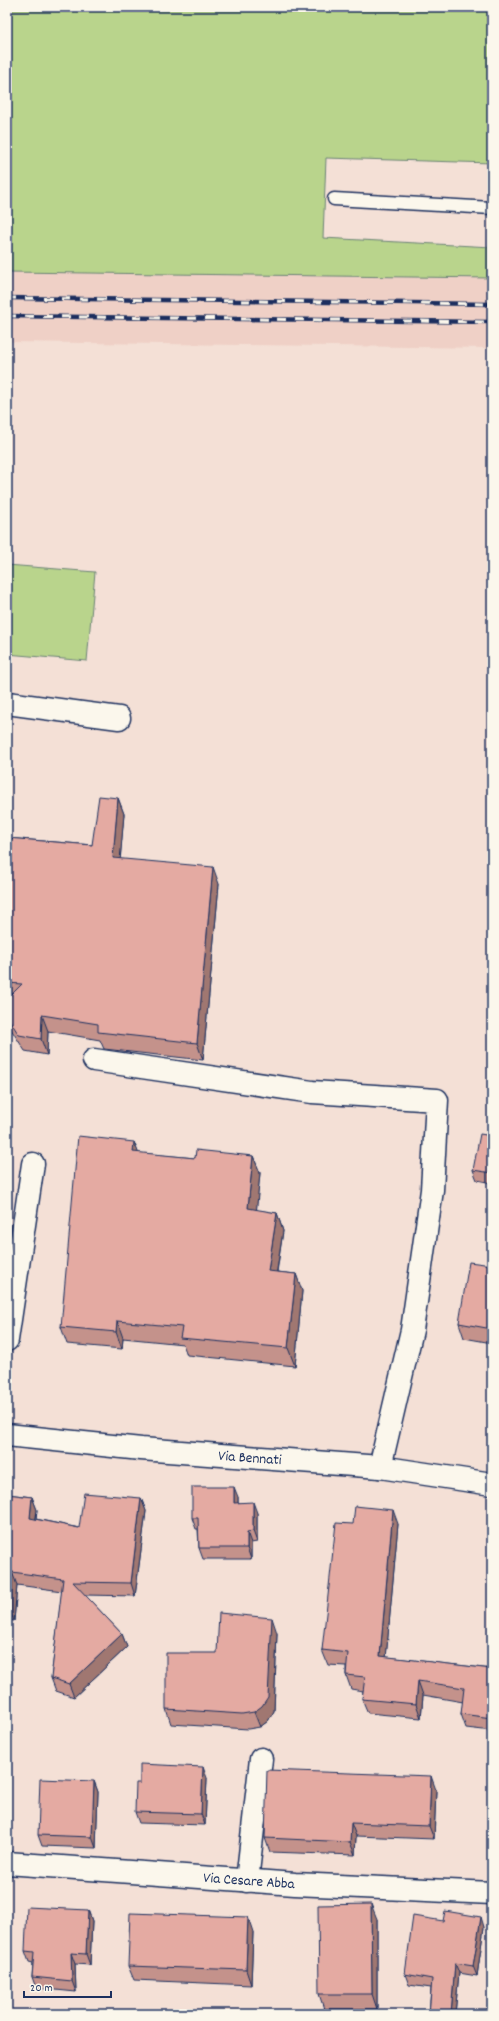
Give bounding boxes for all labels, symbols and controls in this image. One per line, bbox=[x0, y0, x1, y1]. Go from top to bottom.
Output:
street label: Via Bennati bbox=[218, 1446, 282, 1472]
street label: Via Cesare Abba bbox=[202, 1868, 296, 1896]
scale bar bbox=[24, 1973, 111, 1999]
text: 20 m bbox=[30, 1980, 53, 1997]

